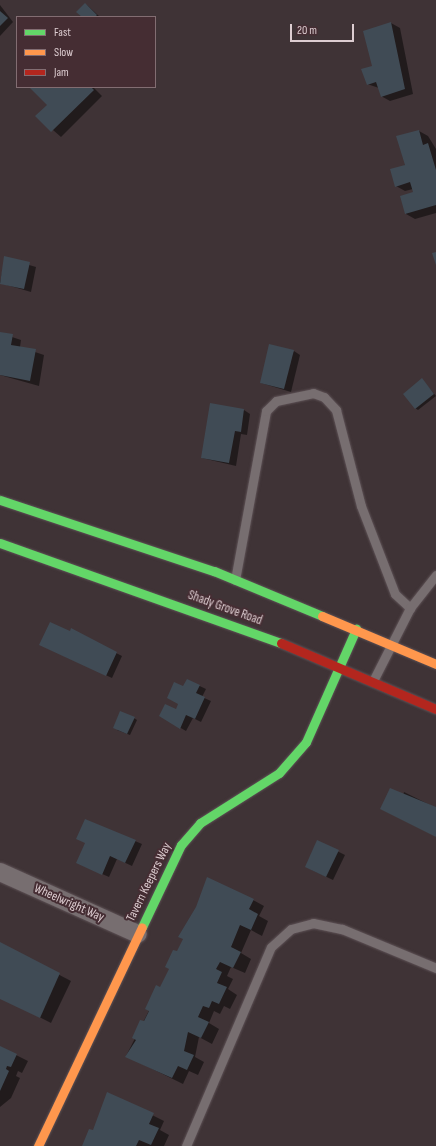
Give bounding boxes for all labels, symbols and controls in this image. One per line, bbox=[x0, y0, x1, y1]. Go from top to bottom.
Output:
legend bbox=[16, 16, 156, 88]
scale bar bbox=[292, 16, 356, 42]
text: 20 m bbox=[297, 23, 317, 38]
text: Fast bbox=[54, 25, 71, 40]
text: Slow bbox=[54, 45, 73, 60]
text: Jam bbox=[54, 65, 69, 80]
street label: Shady Grove Road bbox=[186, 587, 264, 629]
street label: Tavern Keepers Way bbox=[123, 840, 175, 924]
street label: Wheelwright Way bbox=[31, 881, 107, 925]

